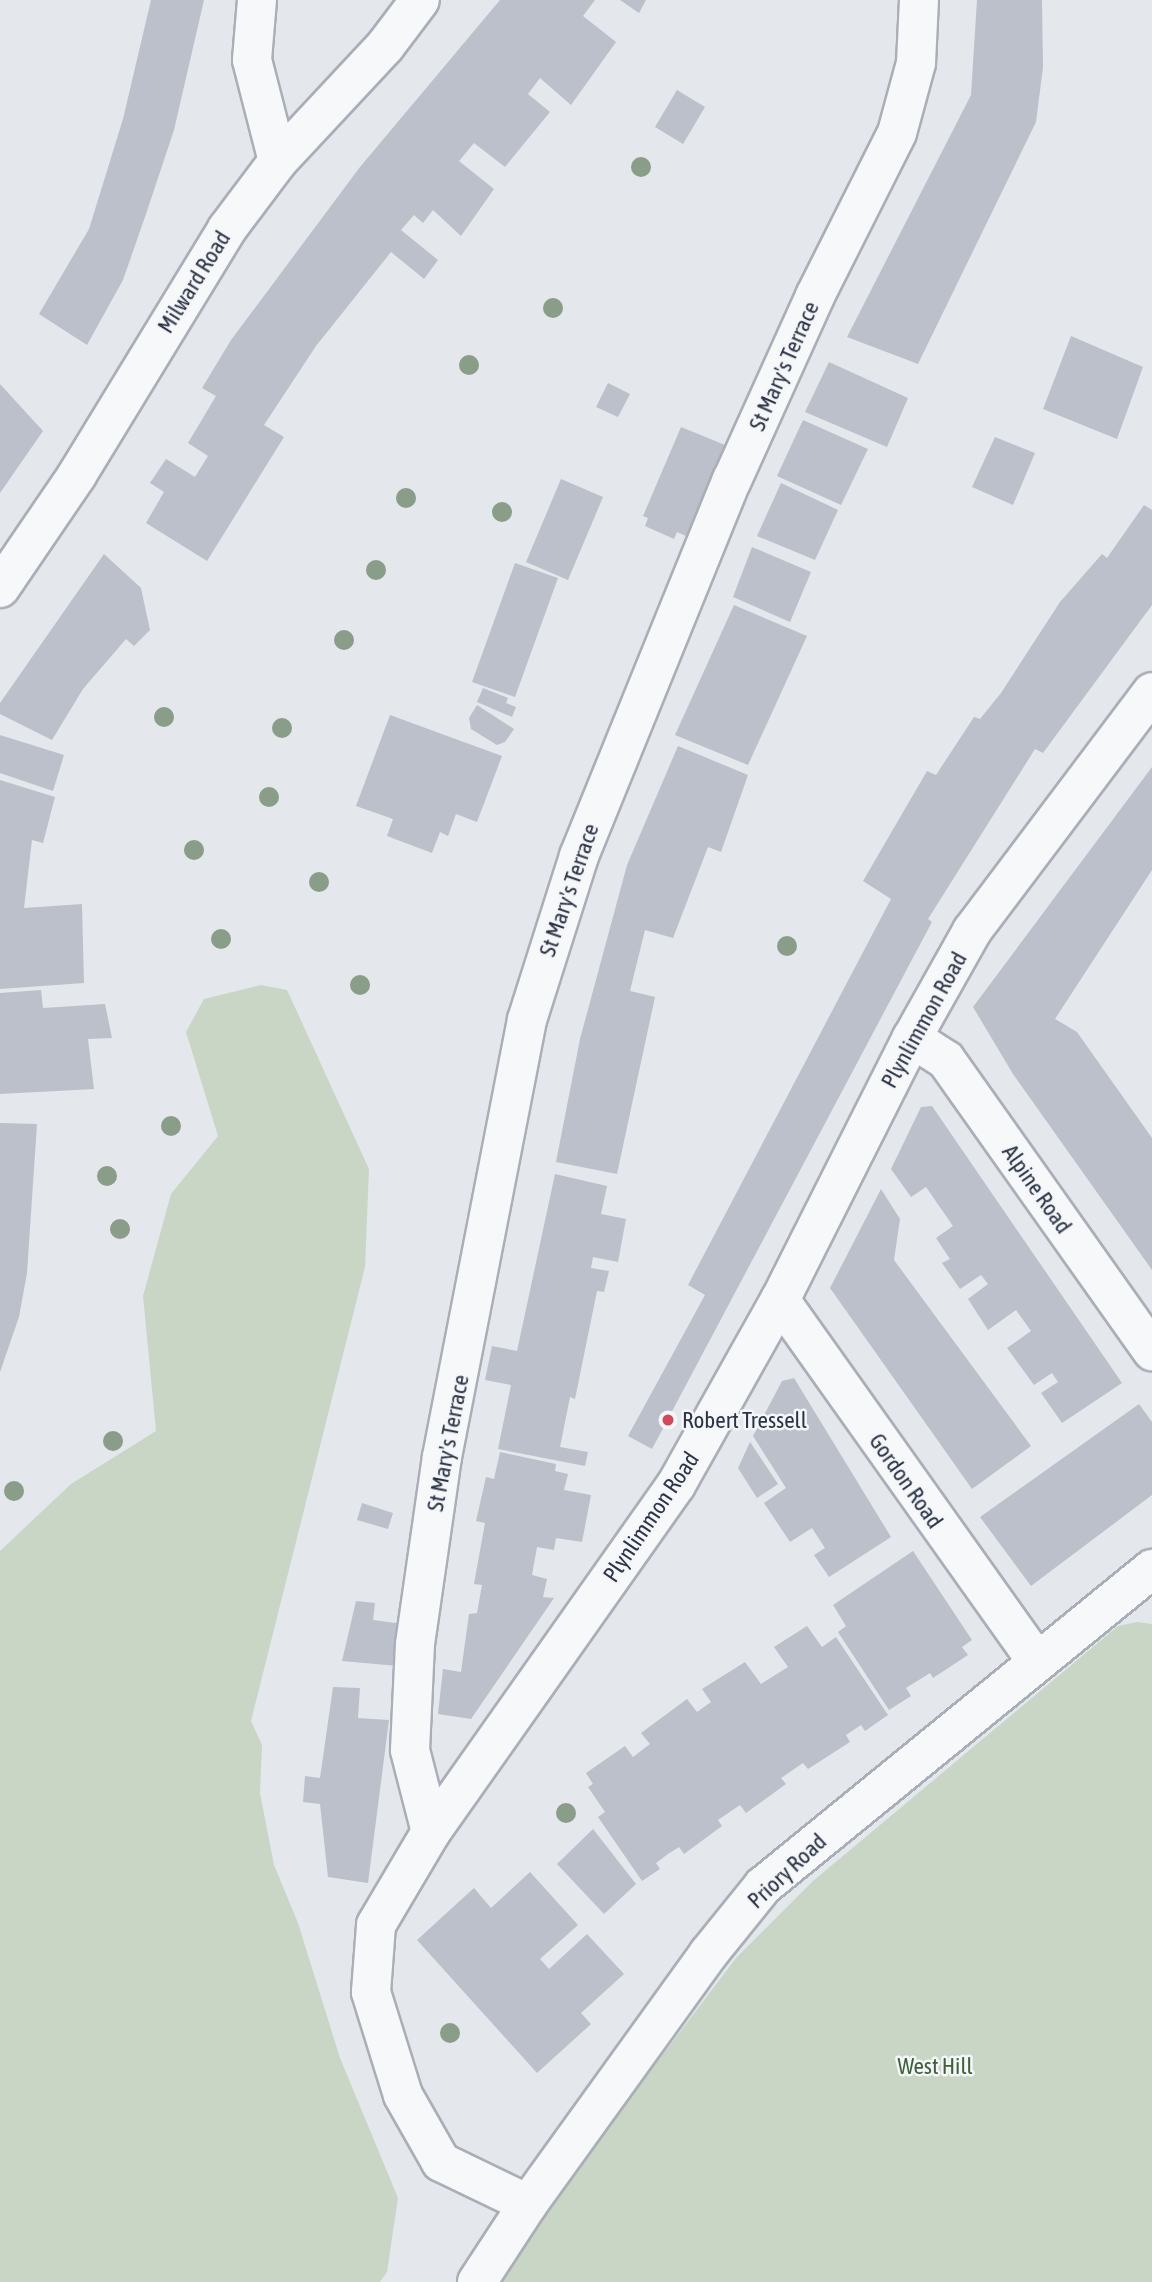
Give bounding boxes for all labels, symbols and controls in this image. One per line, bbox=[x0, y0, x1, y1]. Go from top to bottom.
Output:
street label: Milward Road bbox=[152, 226, 236, 338]
street label: St Mary's Terrace bbox=[743, 297, 825, 435]
street label: St Mary's Terrace bbox=[533, 820, 605, 960]
street label: Plynlimmon Road bbox=[875, 947, 973, 1093]
street label: Alpine Road bbox=[996, 1139, 1078, 1239]
street label: St Mary's Terrace bbox=[421, 1372, 475, 1514]
place label: Robert Tressell bbox=[682, 1406, 807, 1434]
marker: Robert Tressell bbox=[660, 1412, 676, 1428]
street label: Gordon Road bbox=[863, 1428, 949, 1534]
street label: Plynlimmon Road bbox=[597, 1447, 705, 1587]
street label: Priory Road bbox=[742, 1828, 832, 1914]
park label: West Hill bbox=[897, 2052, 973, 2080]

